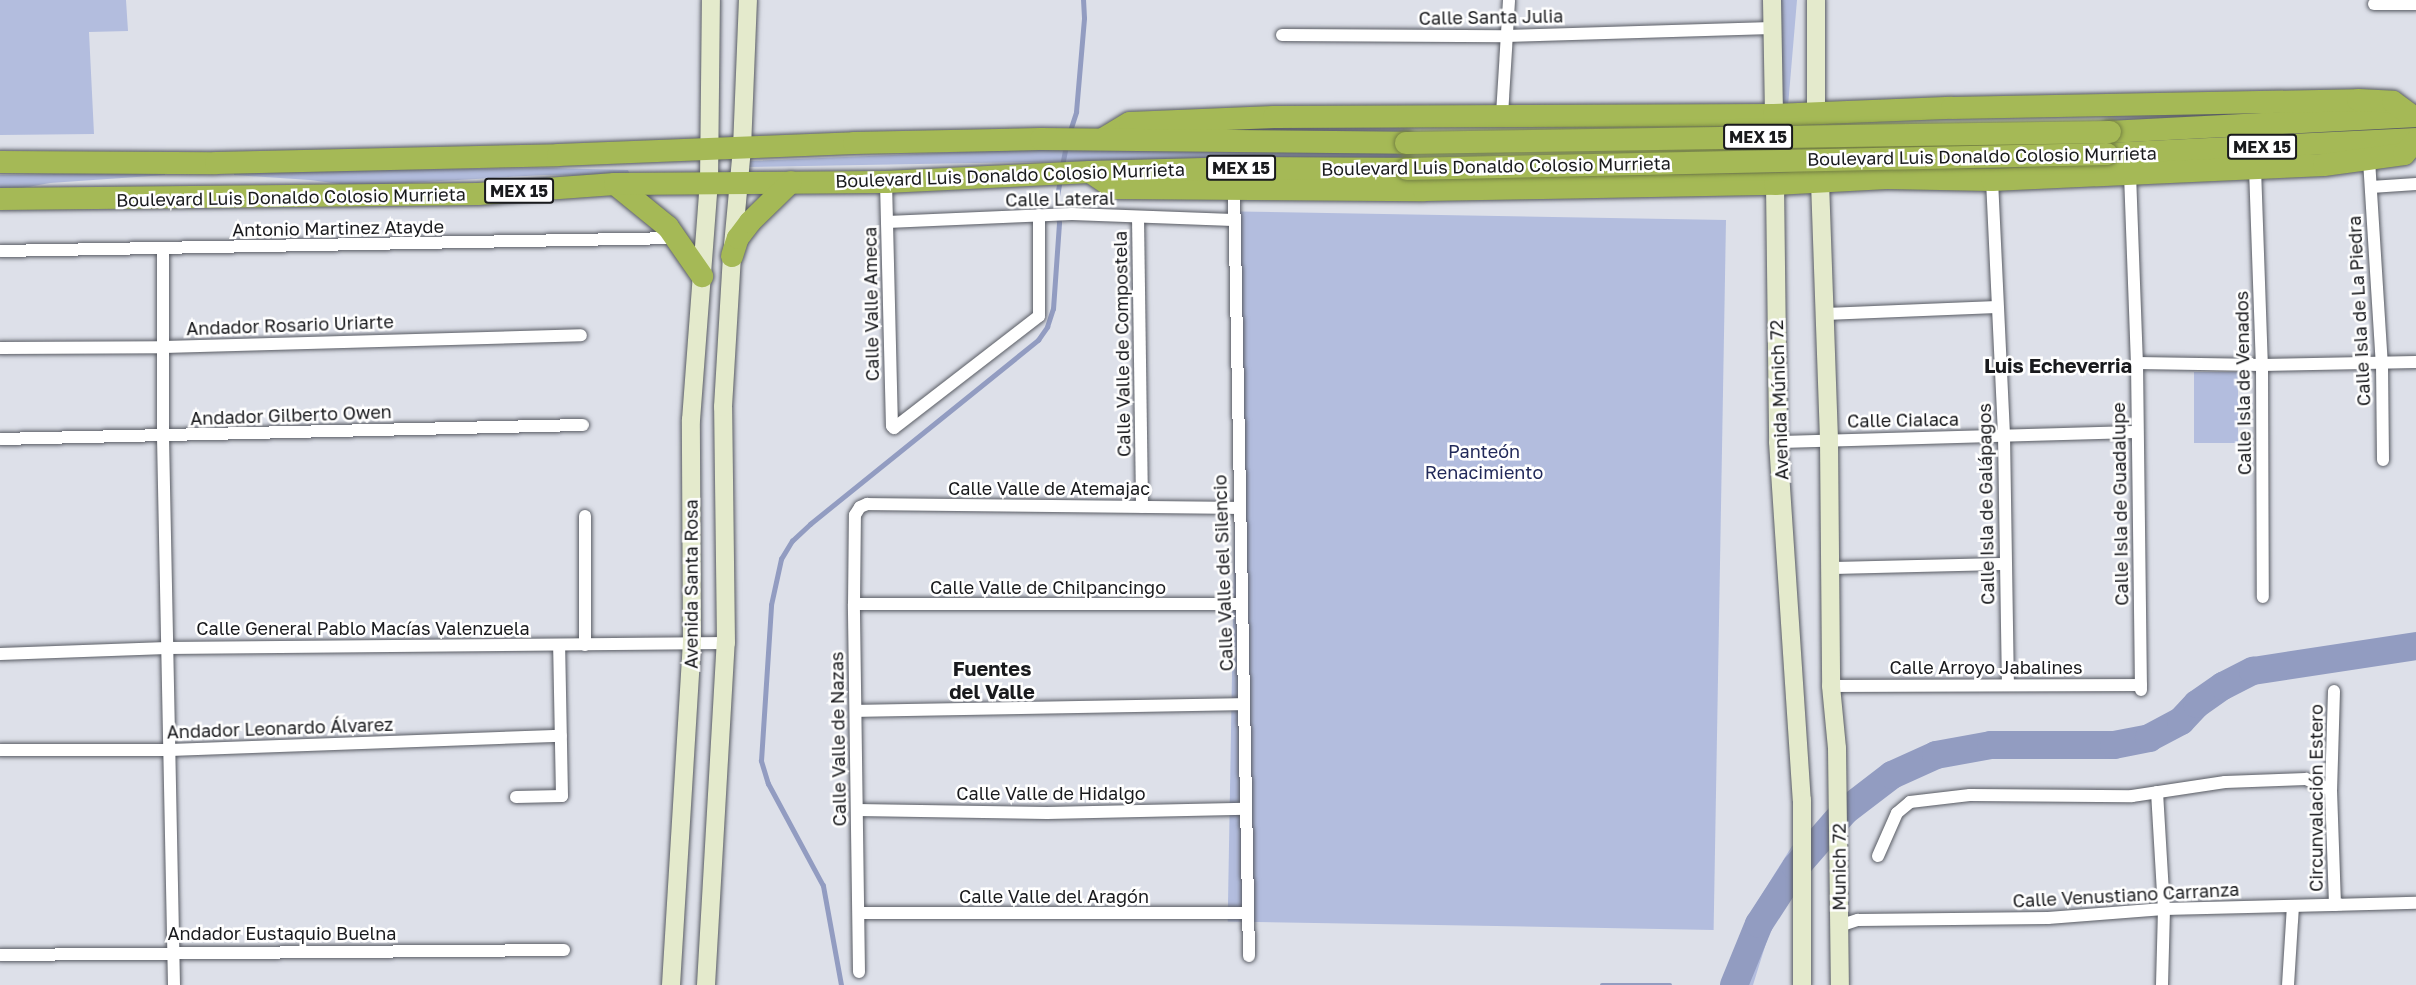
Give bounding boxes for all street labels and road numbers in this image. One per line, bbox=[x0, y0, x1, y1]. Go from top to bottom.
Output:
street label: Calle Santa Julia bbox=[1418, 5, 1564, 29]
road number: MEX 15 bbox=[1722, 124, 1794, 150]
road number: MEX 15 bbox=[2226, 134, 2298, 160]
street label: Boulevard Luis Donaldo Colosio Murrieta bbox=[1807, 142, 2157, 170]
street label: Boulevard Luis Donaldo Colosio Murrieta bbox=[1321, 152, 1671, 180]
road number: MEX 15 bbox=[1205, 155, 1277, 181]
street label: Boulevard Luis Donaldo Colosio Murrieta bbox=[835, 158, 1185, 192]
road number: MEX 15 bbox=[483, 178, 555, 204]
street label: Boulevard Luis Donaldo Colosio Murrieta bbox=[116, 183, 466, 211]
street label: Calle Lateral bbox=[1005, 187, 1115, 211]
street label: Antonio Martinez Atayde bbox=[232, 215, 444, 241]
street label: Calle Isla de La Piedra bbox=[2343, 215, 2375, 407]
street label: Calle Valle Ameca bbox=[859, 227, 883, 381]
street label: Calle Valle de Compostela bbox=[1109, 231, 1135, 457]
street label: Calle Isla de Venados bbox=[2231, 291, 2255, 475]
street label: Andador Rosario Uriarte bbox=[186, 311, 394, 339]
street label: Avenida Múnich 72 bbox=[1765, 319, 1793, 481]
street label: Andador Gilberto Owen bbox=[190, 401, 392, 429]
street label: Calle Isla de Guadalupe bbox=[2107, 402, 2133, 606]
street label: Calle Isla de Galápagos bbox=[1973, 403, 1999, 605]
street label: Calle Cialaca bbox=[1847, 408, 1959, 432]
street label: Calle Valle del Silencio bbox=[1209, 474, 1237, 672]
street label: Calle Valle de Atemajac bbox=[948, 477, 1150, 499]
street label: Avenida Santa Rosa bbox=[680, 499, 702, 669]
street label: Calle Valle de Chilpancingo bbox=[930, 576, 1166, 598]
street label: Calle General Pablo Macías Valenzuela bbox=[196, 617, 530, 639]
street label: Calle Valle de Nazas bbox=[826, 651, 850, 827]
street label: Calle Arroyo Jabalines bbox=[1889, 656, 2083, 678]
street label: Circunvalación Estero bbox=[2305, 704, 2327, 892]
street label: Andador Leonardo Álvarez bbox=[166, 713, 394, 743]
street label: Calle Valle de Hidalgo bbox=[956, 782, 1146, 804]
street label: Munich 72 bbox=[1828, 823, 1850, 911]
street label: Calle Venustiano Carranza bbox=[2012, 878, 2240, 912]
street label: Calle Valle del Aragón bbox=[959, 885, 1149, 907]
street label: Andador Eustaquio Buelna bbox=[167, 922, 397, 944]

